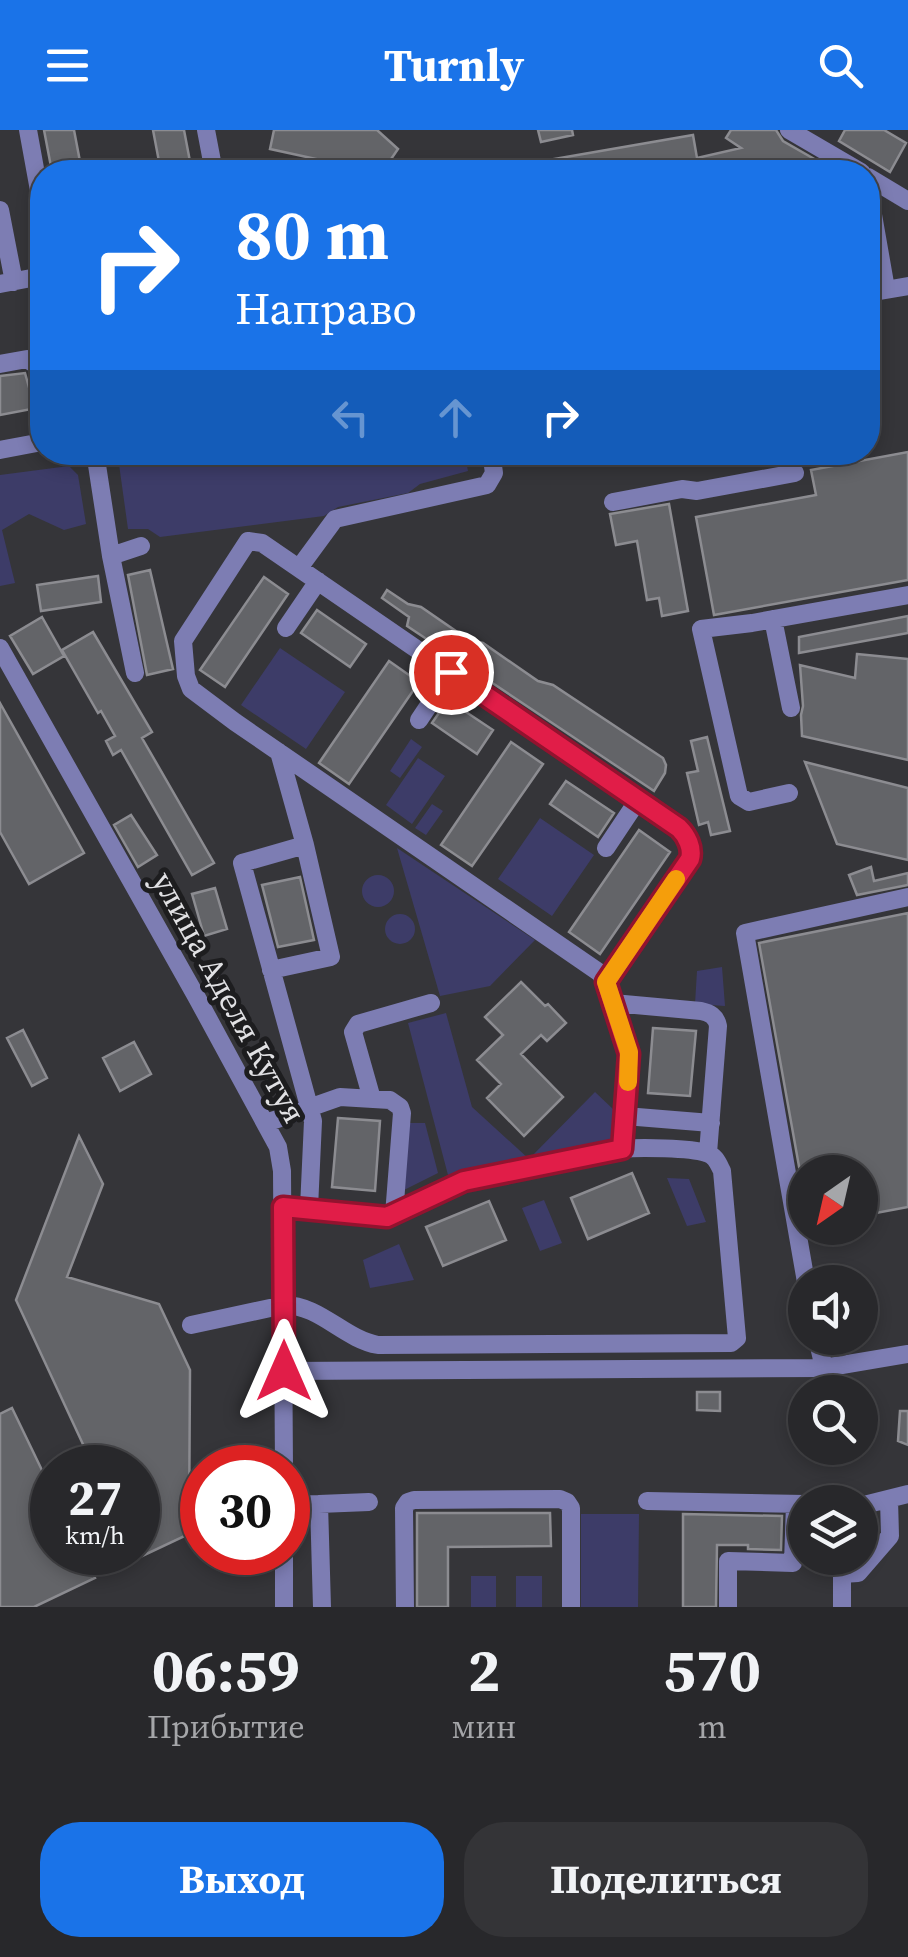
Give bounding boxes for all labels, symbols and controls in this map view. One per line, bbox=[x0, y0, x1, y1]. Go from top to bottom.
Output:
text: Turnly bbox=[384, 34, 524, 96]
icon: menu bbox=[40, 38, 95, 93]
icon: search bbox=[813, 38, 868, 93]
text: 80 m bbox=[235, 186, 389, 282]
icon: right bbox=[70, 200, 200, 330]
text: Направо bbox=[235, 277, 417, 339]
icon: left bbox=[323, 390, 378, 445]
icon: ahead bbox=[428, 390, 483, 445]
icon: right bbox=[533, 390, 588, 445]
pin bbox=[409, 630, 494, 715]
icon: arrive bbox=[424, 645, 479, 700]
street label: улица Аделя Кутуя bbox=[142, 863, 316, 1131]
north arrow bbox=[788, 1155, 878, 1245]
map controls bbox=[788, 1155, 878, 1575]
button: sound bbox=[788, 1265, 878, 1355]
position arrow bbox=[232, 1319, 336, 1423]
button: search bbox=[788, 1375, 878, 1465]
speed limit sign: 30 bbox=[180, 1445, 310, 1575]
text: 27 bbox=[68, 1463, 122, 1532]
button: layers bbox=[788, 1485, 878, 1575]
text: km/h bbox=[65, 1518, 125, 1552]
text: 06:59 bbox=[152, 1629, 300, 1711]
text: 2 bbox=[468, 1629, 500, 1711]
text: 570 bbox=[663, 1629, 761, 1711]
text: Прибытие bbox=[147, 1705, 305, 1749]
text: мин bbox=[452, 1705, 516, 1749]
text: m bbox=[698, 1705, 727, 1749]
button: Выход bbox=[40, 1822, 444, 1937]
button: Поделиться bbox=[464, 1822, 868, 1937]

